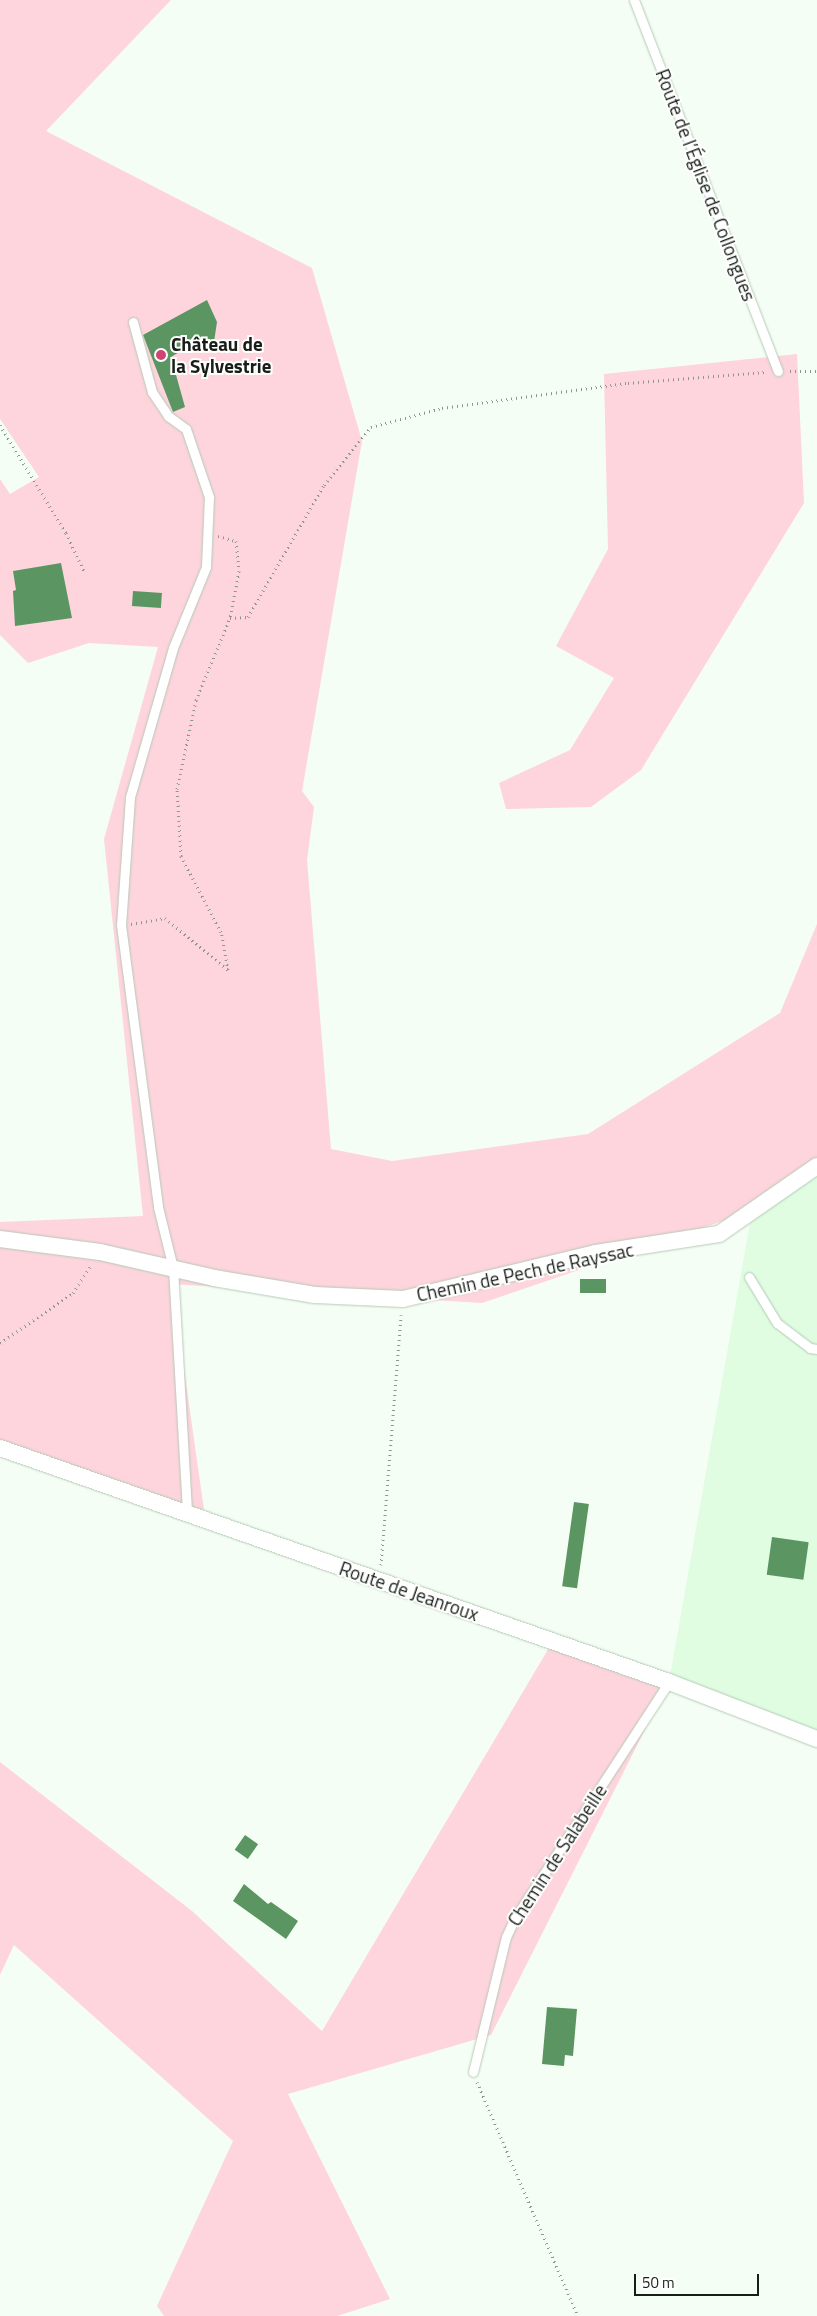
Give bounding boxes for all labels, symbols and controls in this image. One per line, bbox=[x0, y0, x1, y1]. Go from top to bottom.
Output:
street label: Route de l’Église de Collongues bbox=[651, 66, 761, 304]
place label: Château de la Sylvestrie bbox=[171, 333, 271, 377]
marker: Château de la Sylvestrie bbox=[155, 349, 167, 361]
street label: Chemin de Pech de Rayssac bbox=[414, 1238, 636, 1306]
street label: Route de Jeanroux bbox=[336, 1556, 482, 1626]
street label: Chemin de Salabeille bbox=[503, 1780, 611, 1930]
scale bar bbox=[637, 2264, 762, 2296]
text: 50 m bbox=[642, 2271, 675, 2294]

